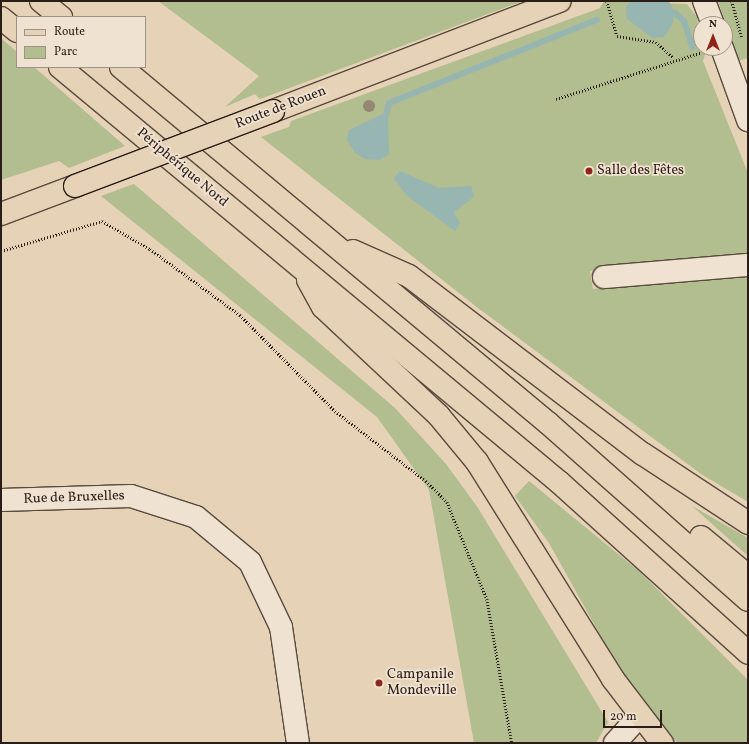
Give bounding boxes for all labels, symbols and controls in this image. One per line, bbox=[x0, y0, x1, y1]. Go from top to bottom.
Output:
legend bbox=[16, 16, 146, 68]
north arrow bbox=[693, 16, 733, 56]
text: N bbox=[709, 17, 717, 32]
text: Route bbox=[54, 24, 85, 40]
text: Parc bbox=[54, 44, 77, 60]
street label: Route de Rouen bbox=[233, 83, 329, 133]
street label: Périphérique Nord bbox=[133, 125, 231, 211]
place label: Salle des Fêtes bbox=[597, 163, 684, 179]
marker: Salle des Fêtes bbox=[584, 166, 594, 176]
street label: Rue de Bruxelles bbox=[23, 488, 125, 508]
place label: Campanile Mondeville bbox=[387, 667, 457, 700]
marker: Campanile Mondeville bbox=[374, 678, 384, 688]
scale bar bbox=[605, 702, 664, 728]
text: 20 m bbox=[610, 709, 637, 725]

